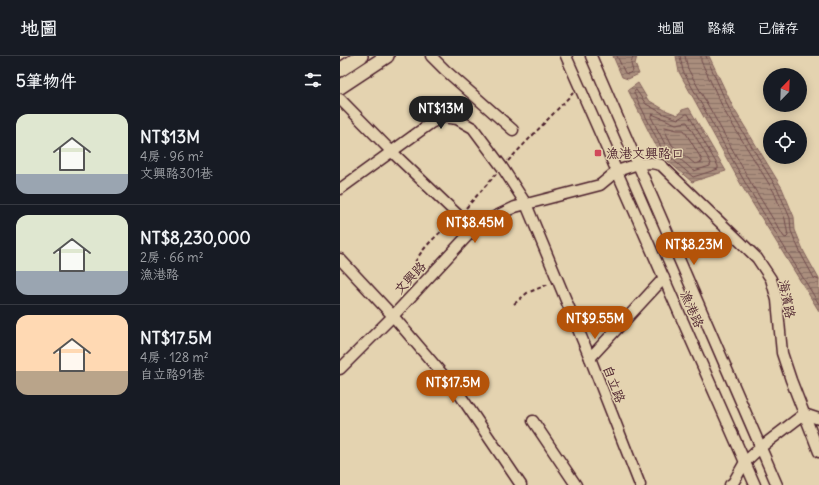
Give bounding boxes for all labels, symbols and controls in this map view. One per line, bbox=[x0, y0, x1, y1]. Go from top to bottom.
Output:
text: 地圖 bbox=[20, 16, 58, 40]
text: 地圖 bbox=[657, 19, 685, 37]
text: 路線 bbox=[707, 19, 735, 37]
text: 已儲存 bbox=[757, 19, 799, 37]
north arrow bbox=[763, 68, 807, 112]
map controls bbox=[763, 68, 807, 164]
icon: filters bbox=[302, 69, 324, 91]
text: 5筆物件 bbox=[16, 70, 77, 92]
pin: NT$13M bbox=[408, 96, 474, 130]
text: NT$13M bbox=[418, 100, 464, 117]
button: locate bbox=[763, 120, 807, 164]
text: NT$13M bbox=[140, 126, 200, 148]
icon: home bbox=[48, 130, 96, 178]
place label: 漁港文興路口 bbox=[606, 145, 684, 162]
text: 4房 · 96 m² bbox=[140, 148, 204, 165]
marker: 漁港文興路口 bbox=[593, 148, 603, 158]
text: 文興路301巷 bbox=[140, 165, 213, 182]
pin: NT$8.45M bbox=[434, 210, 516, 244]
text: NT$8.45M bbox=[446, 214, 504, 231]
text: NT$8,230,000 bbox=[140, 227, 251, 249]
icon: home bbox=[48, 231, 96, 279]
pin: NT$8.23M bbox=[653, 232, 735, 266]
text: NT$8.23M bbox=[665, 236, 723, 253]
text: 2房 · 66 m² bbox=[140, 249, 204, 266]
street label: 文興路 bbox=[390, 258, 430, 298]
text: 漁港路 bbox=[140, 266, 179, 283]
street label: 海濱路 bbox=[775, 278, 799, 320]
street label: 漁港路 bbox=[676, 288, 708, 330]
pin: NT$9.55M bbox=[554, 306, 636, 340]
text: NT$9.55M bbox=[566, 310, 624, 327]
text: NT$17.5M bbox=[140, 327, 212, 349]
icon: home bbox=[48, 331, 96, 379]
text: 4房 · 128 m² bbox=[140, 349, 209, 366]
street label: 自立路 bbox=[599, 363, 629, 405]
text: 自立路91巷 bbox=[140, 366, 205, 383]
pin: NT$17.5M bbox=[412, 370, 494, 404]
text: NT$17.5M bbox=[425, 374, 481, 391]

